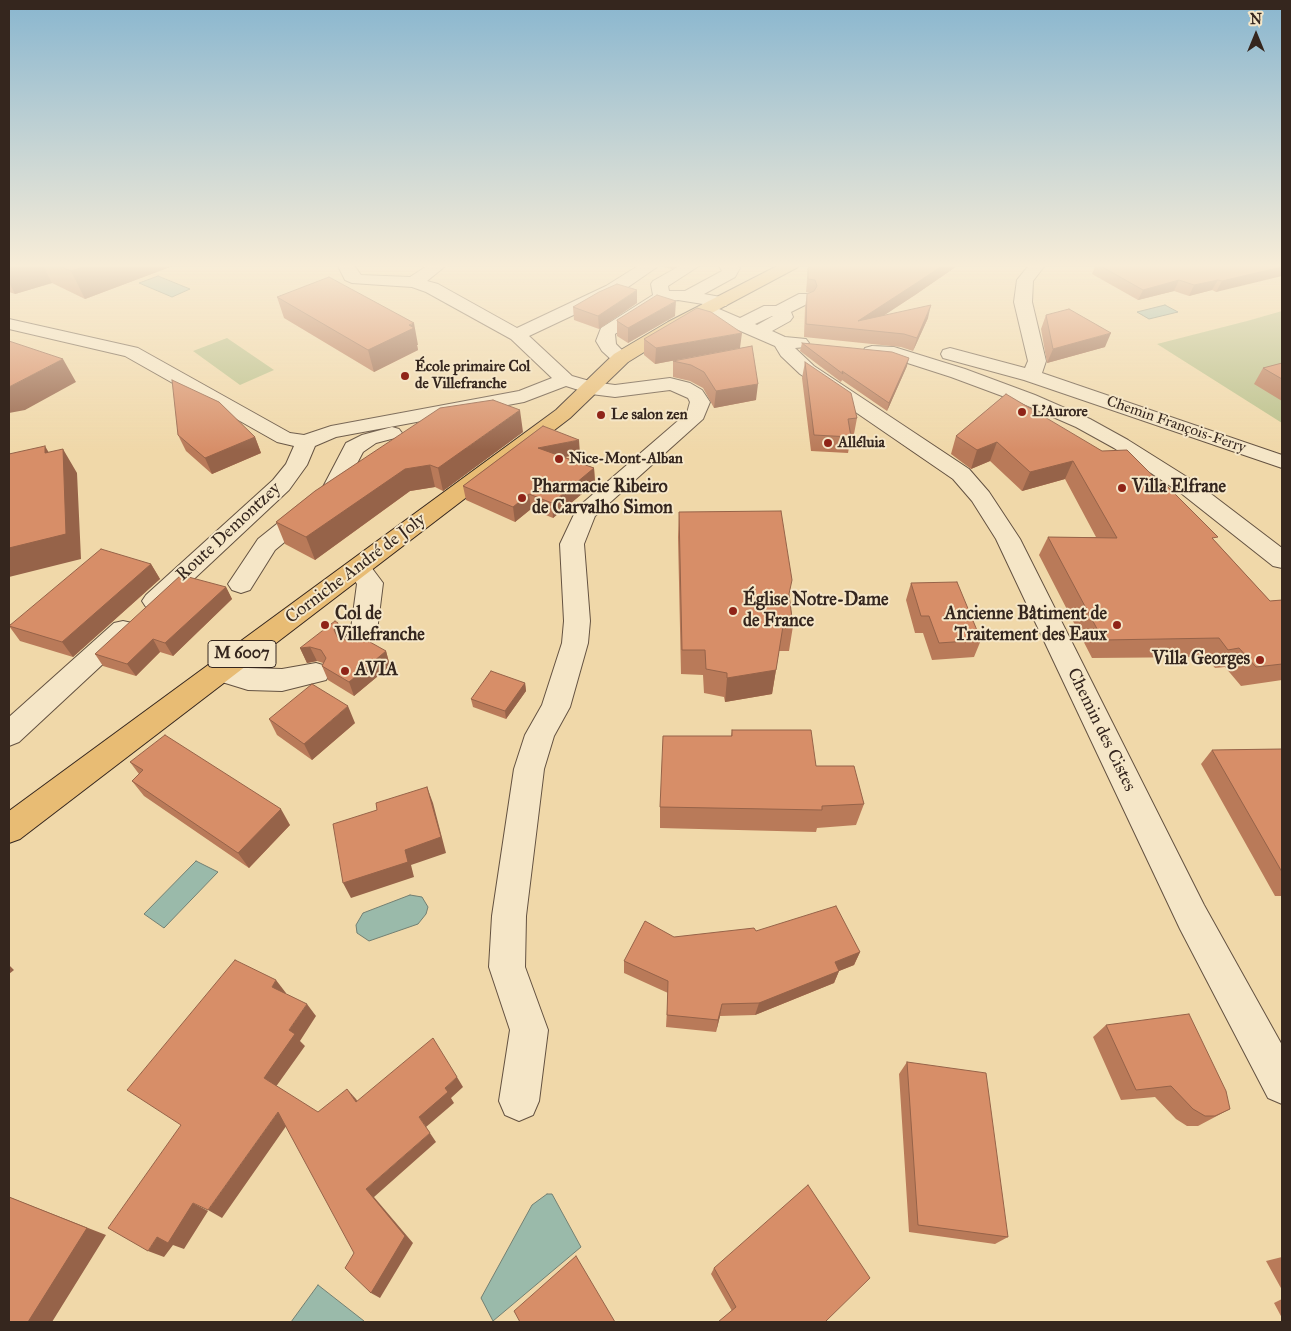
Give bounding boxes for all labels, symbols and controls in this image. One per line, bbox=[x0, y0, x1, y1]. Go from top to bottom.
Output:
north arrow bbox=[1231, 10, 1281, 60]
text: N bbox=[1250, 11, 1262, 28]
place label: École primaire Col de Villefranche bbox=[415, 358, 530, 393]
marker: École primaire Col de Villefranche bbox=[399, 370, 411, 382]
street label: Chemin François-Ferry bbox=[1104, 393, 1248, 457]
place label: L'Aurore bbox=[1032, 403, 1088, 421]
place label: Le salon zen bbox=[611, 406, 688, 424]
marker: L'Aurore bbox=[1016, 406, 1028, 418]
marker: Le salon zen bbox=[595, 409, 607, 421]
place label: Alléluia bbox=[838, 434, 885, 452]
marker: Alléluia bbox=[822, 437, 834, 449]
place label: Nice-Mont-Alban bbox=[569, 450, 683, 468]
marker: Nice-Mont-Alban bbox=[553, 453, 565, 465]
place label: Pharmacie Ribeiro de Carvalho Simon bbox=[532, 477, 673, 520]
place label: Villa Elfrane bbox=[1132, 477, 1226, 499]
street label: Route Demontzey bbox=[172, 478, 286, 586]
marker: Villa Elfrane bbox=[1116, 482, 1128, 494]
marker: Pharmacie Ribeiro de Carvalho Simon bbox=[516, 492, 528, 504]
street label: Corniche André de Joly bbox=[282, 509, 430, 629]
place label: Église Notre-Dame de France bbox=[743, 590, 888, 632]
place label: Col de Villefranche bbox=[335, 604, 425, 646]
place label: Ancienne Bâtiment de Traitement des Eaux bbox=[945, 604, 1107, 646]
marker: Église Notre-Dame de France bbox=[727, 605, 739, 617]
marker: Col de Villefranche bbox=[319, 619, 331, 631]
marker: Ancienne Bâtiment de Traitement des Eaux bbox=[1111, 619, 1123, 631]
road number: M 6007 bbox=[208, 641, 276, 668]
place label: Villa Georges bbox=[1152, 649, 1250, 671]
marker: Villa Georges bbox=[1254, 654, 1266, 666]
place label: AVIA bbox=[355, 660, 398, 682]
marker: AVIA bbox=[339, 665, 351, 677]
street label: Chemin des Cistes bbox=[1062, 665, 1140, 795]

